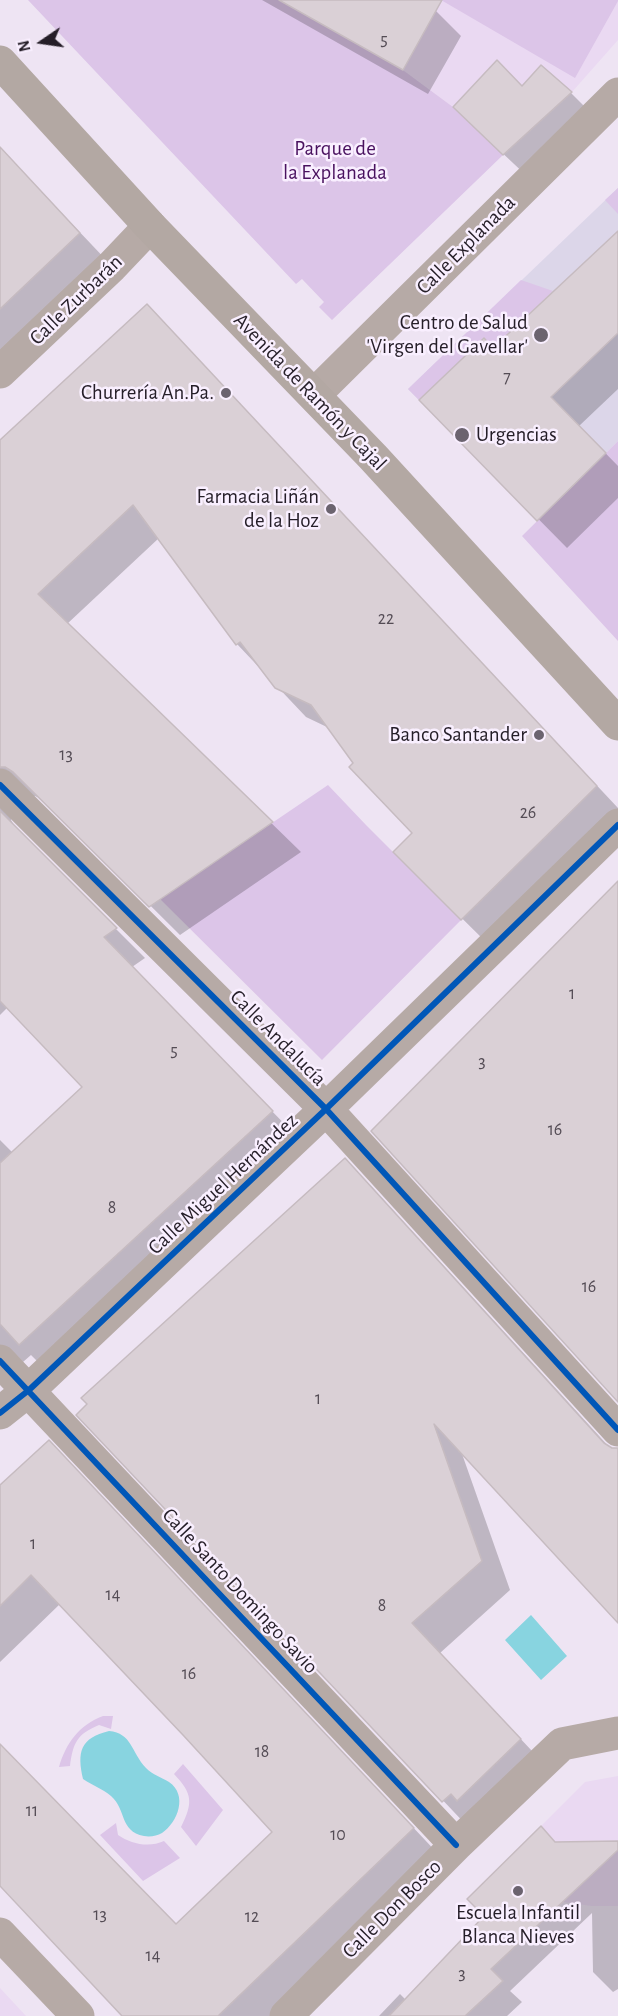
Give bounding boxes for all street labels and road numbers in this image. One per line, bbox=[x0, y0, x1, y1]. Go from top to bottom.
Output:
street label: Calle Explanada bbox=[411, 190, 521, 300]
street label: Calle Zurbarán bbox=[24, 249, 128, 351]
street label: Avenida de Ramón y Cajal bbox=[228, 308, 392, 476]
street label: Calle Andalucía bbox=[224, 984, 332, 1092]
street label: Calle Miguel Hernández bbox=[143, 1108, 303, 1260]
street label: Calle Santo Domingo Savio bbox=[157, 1503, 323, 1679]
street label: Calle Don Bosco bbox=[337, 1854, 447, 1964]

